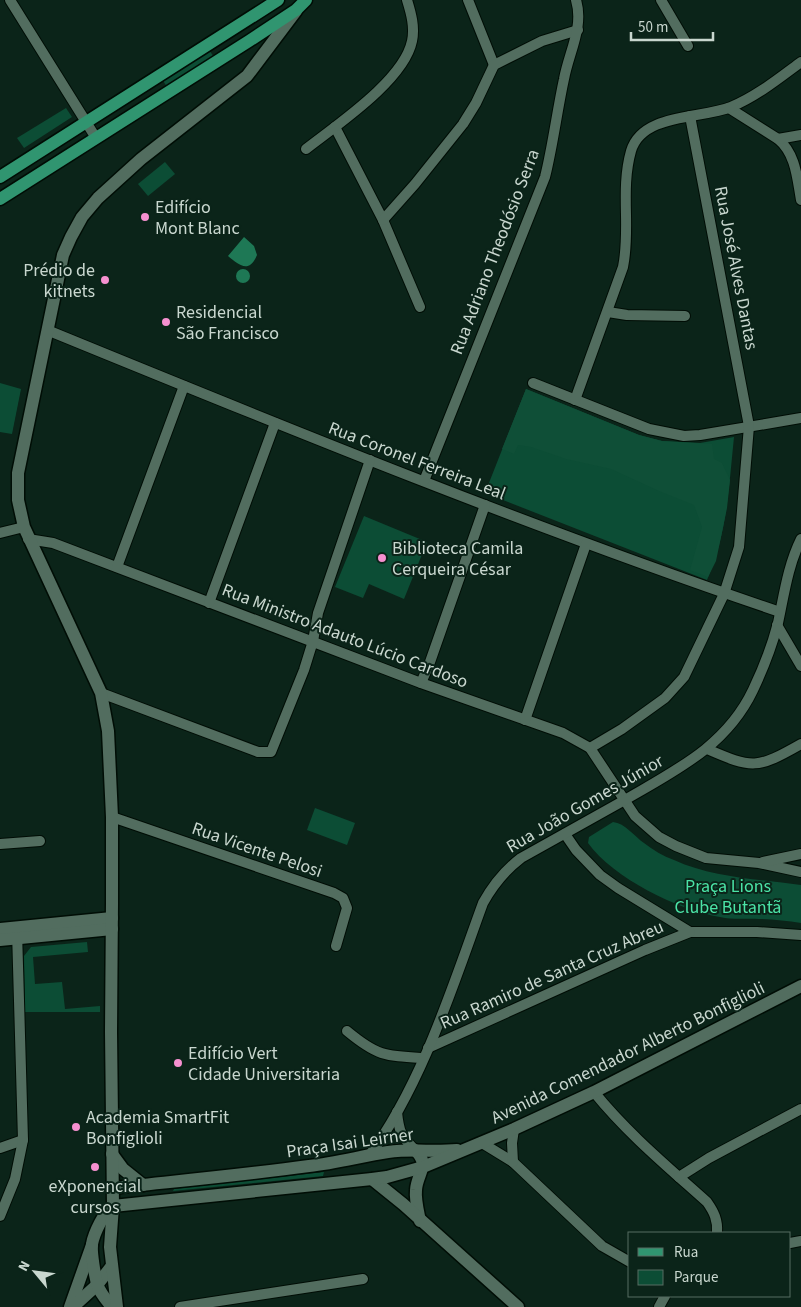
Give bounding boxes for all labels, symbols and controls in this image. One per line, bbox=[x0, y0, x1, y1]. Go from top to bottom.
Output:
scale bar bbox=[631, 10, 714, 42]
text: 50 m bbox=[638, 17, 668, 38]
street label: Rua Adriano Theodósio Serra bbox=[444, 146, 546, 358]
street label: Rua José Alves Dantas bbox=[708, 184, 764, 352]
place label: Edifício Mont Blanc bbox=[155, 195, 240, 241]
marker: Edifício Mont Blanc bbox=[139, 211, 151, 223]
place label: Prédio de kitnets bbox=[23, 258, 95, 304]
marker: Prédio de kitnets bbox=[99, 274, 111, 286]
place label: Residencial São Francisco bbox=[176, 300, 279, 346]
marker: Residencial São Francisco bbox=[160, 316, 172, 328]
street label: Rua Coronel Ferreira Leal bbox=[325, 416, 509, 506]
place label: Biblioteca Camila Cerqueira César bbox=[392, 536, 523, 582]
marker: Biblioteca Camila Cerqueira César bbox=[376, 552, 388, 564]
street label: Rua Ministro Adauto Lúcio Cardoso bbox=[218, 577, 472, 695]
street label: Rua João Gomes Júnior bbox=[502, 748, 669, 859]
street label: Rua Vicente Pelosi bbox=[188, 816, 326, 884]
park label: Praça Lions Clube Butantã bbox=[675, 874, 781, 920]
street label: Rua Ramiro de Santa Cruz Abreu bbox=[436, 914, 668, 1036]
street label: Avenida Comendador Alberto Bonfiglioli bbox=[487, 976, 769, 1130]
place label: Edifício Vert Cidade Universitaria bbox=[188, 1041, 340, 1087]
marker: Edifício Vert Cidade Universitaria bbox=[172, 1057, 184, 1069]
place label: Academia SmartFit Bonfiglioli bbox=[86, 1105, 229, 1151]
marker: Academia SmartFit Bonfiglioli bbox=[70, 1121, 82, 1133]
street label: Praça Isai Leirner bbox=[285, 1122, 416, 1164]
marker: eXponencial cursos bbox=[89, 1161, 101, 1173]
place label: eXponencial cursos bbox=[49, 1174, 141, 1220]
legend bbox=[628, 1232, 791, 1297]
text: Rua bbox=[674, 1242, 698, 1263]
north arrow bbox=[10, 1247, 60, 1297]
text: N bbox=[14, 1257, 36, 1275]
text: Parque bbox=[674, 1267, 718, 1288]

